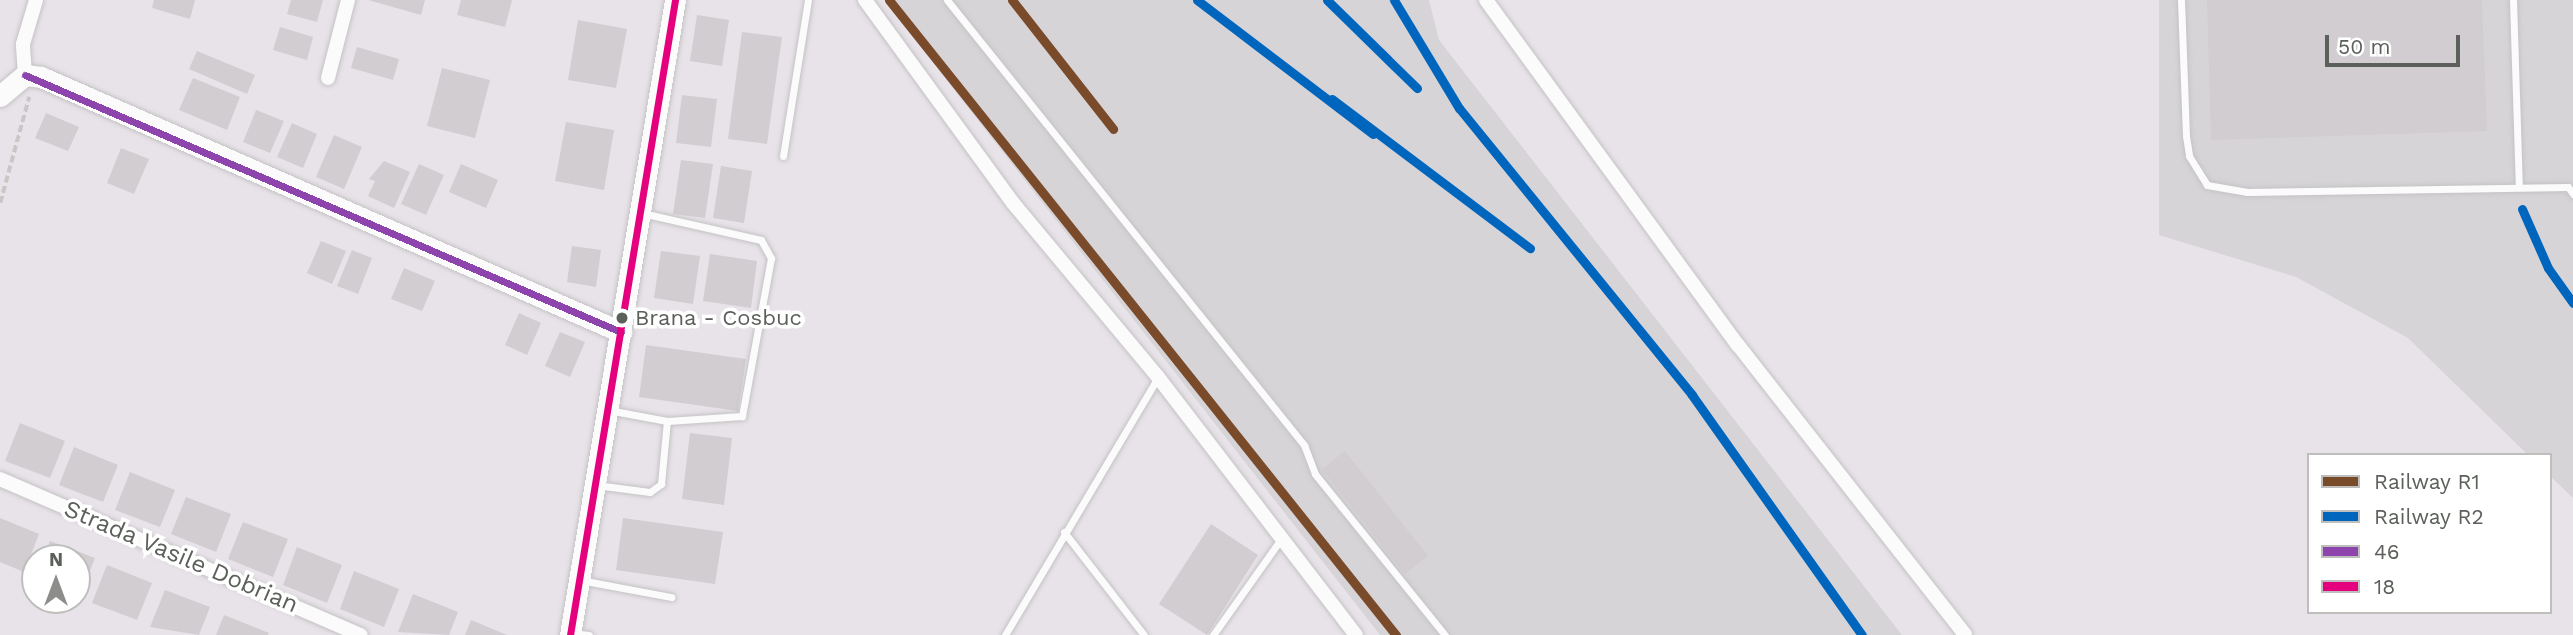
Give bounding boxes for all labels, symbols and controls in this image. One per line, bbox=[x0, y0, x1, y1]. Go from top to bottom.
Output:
scale bar bbox=[2328, 21, 2463, 65]
text: 50 m bbox=[2338, 34, 2390, 59]
place label: Brana - Cosbuc bbox=[635, 305, 802, 331]
marker: Brana - Cosbuc bbox=[615, 311, 629, 325]
legend bbox=[2307, 453, 2552, 614]
text: Railway R1 bbox=[2374, 469, 2480, 494]
street label: Strada Vasile Dobrian bbox=[59, 494, 303, 620]
text: Railway R2 bbox=[2374, 504, 2484, 529]
text: 46 bbox=[2374, 539, 2400, 564]
north arrow bbox=[21, 544, 91, 614]
text: N bbox=[49, 548, 63, 571]
text: 18 bbox=[2374, 574, 2395, 599]

